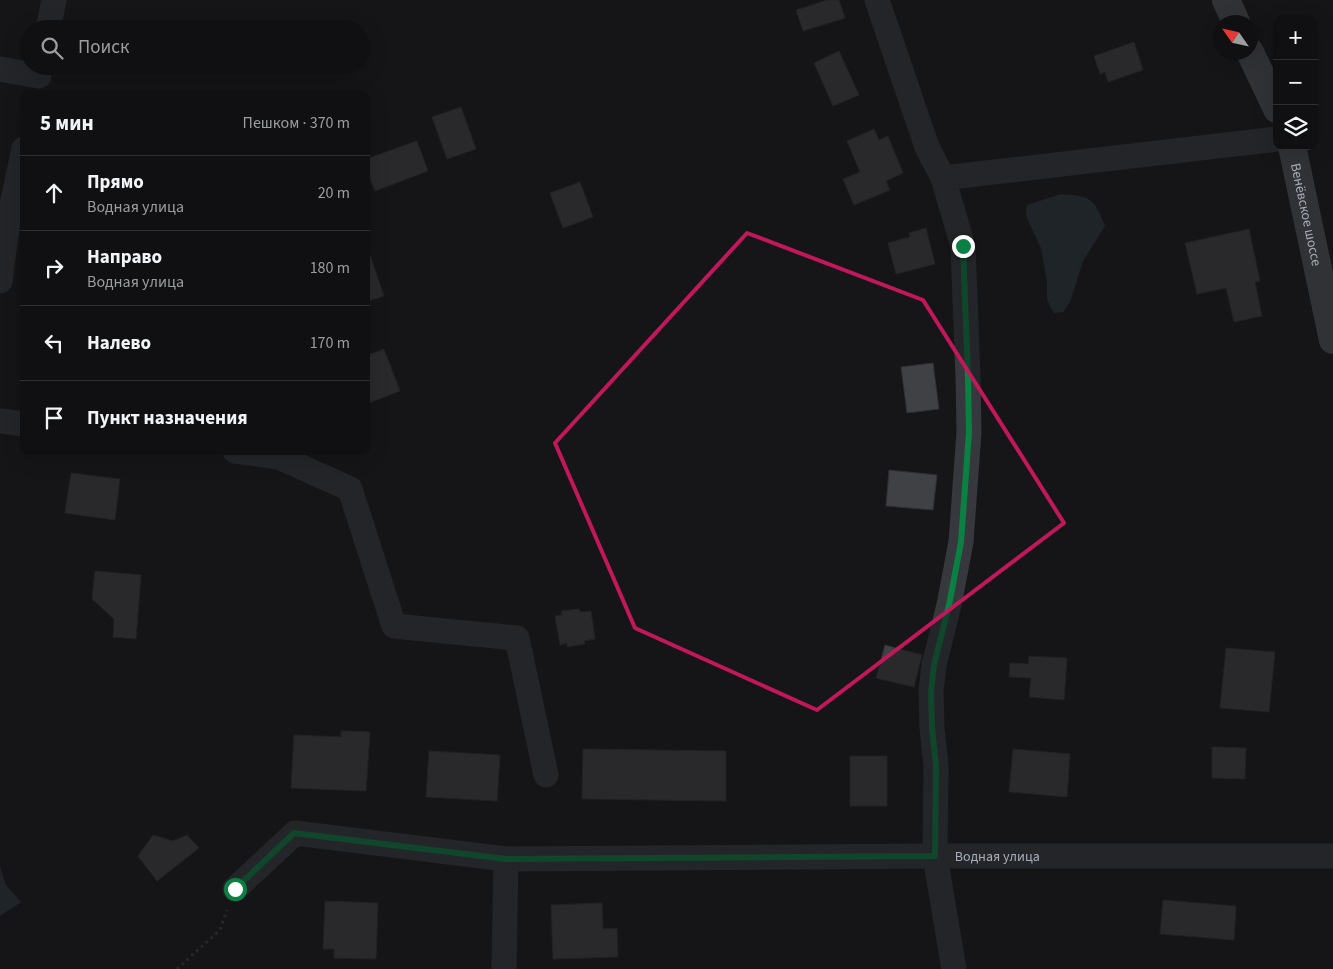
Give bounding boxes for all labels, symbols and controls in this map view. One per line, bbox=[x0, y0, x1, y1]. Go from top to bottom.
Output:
north arrow bbox=[1213, 15, 1258, 60]
map controls bbox=[1273, 15, 1318, 150]
button: + bbox=[1273, 15, 1318, 60]
search box bbox=[20, 20, 370, 75]
icon: search bbox=[38, 34, 66, 62]
text: Поиск bbox=[78, 34, 129, 61]
button: − bbox=[1273, 60, 1318, 105]
button: layers bbox=[1273, 105, 1318, 150]
text: 5 мин bbox=[40, 108, 94, 138]
text: Пешком · 370 m bbox=[243, 112, 350, 134]
street label: Венёвское шоссе bbox=[1285, 161, 1326, 268]
text: Прямо bbox=[87, 169, 144, 196]
icon: ahead bbox=[40, 179, 68, 207]
text: 20 m bbox=[318, 182, 350, 204]
text: Водная улица bbox=[87, 196, 184, 218]
route end bbox=[952, 235, 975, 258]
text: Направо bbox=[87, 244, 162, 271]
icon: right bbox=[40, 254, 68, 282]
text: 180 m bbox=[310, 257, 350, 279]
text: Водная улица bbox=[87, 271, 184, 293]
icon: left bbox=[40, 329, 68, 357]
text: Налево bbox=[87, 330, 151, 357]
text: 170 m bbox=[310, 332, 350, 354]
icon: arrive bbox=[40, 404, 68, 432]
text: Пункт назначения bbox=[87, 405, 248, 432]
street label: Водная улица bbox=[955, 847, 1040, 867]
route start bbox=[224, 878, 247, 901]

